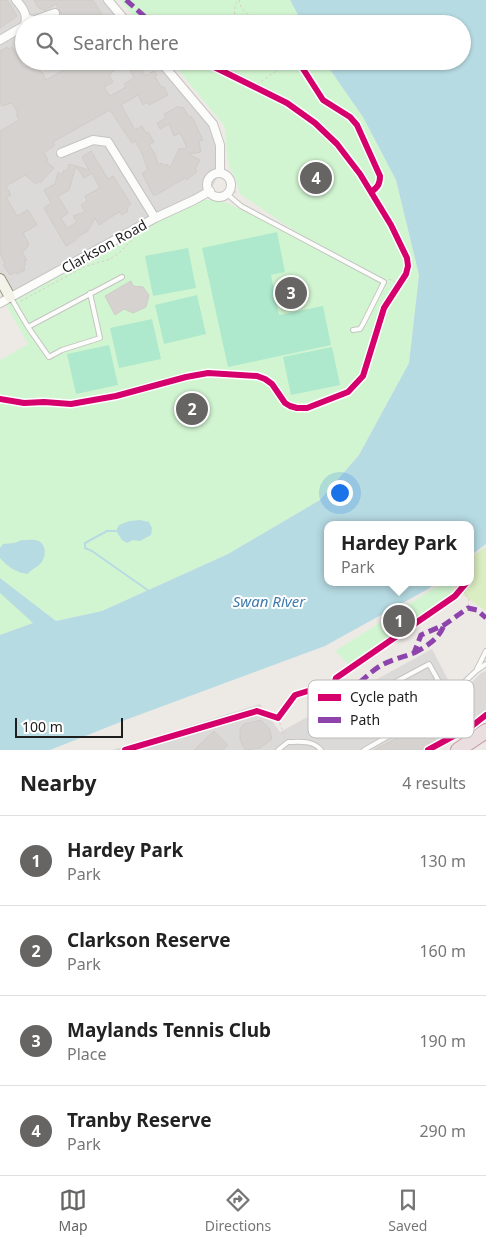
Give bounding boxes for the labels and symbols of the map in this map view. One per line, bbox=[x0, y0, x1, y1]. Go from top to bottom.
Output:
pin: 4 bbox=[300, 159, 332, 197]
street label: Clarkson Road bbox=[58, 215, 150, 277]
pin: 3 bbox=[275, 274, 307, 312]
pin: 2 bbox=[176, 390, 208, 428]
your location bbox=[327, 480, 353, 506]
water label: Swan River bbox=[233, 591, 306, 611]
pin: 1 bbox=[383, 602, 415, 640]
legend bbox=[308, 680, 474, 738]
text: Cycle path bbox=[350, 687, 418, 706]
text: Path bbox=[350, 710, 380, 729]
scale bar bbox=[15, 715, 122, 738]

